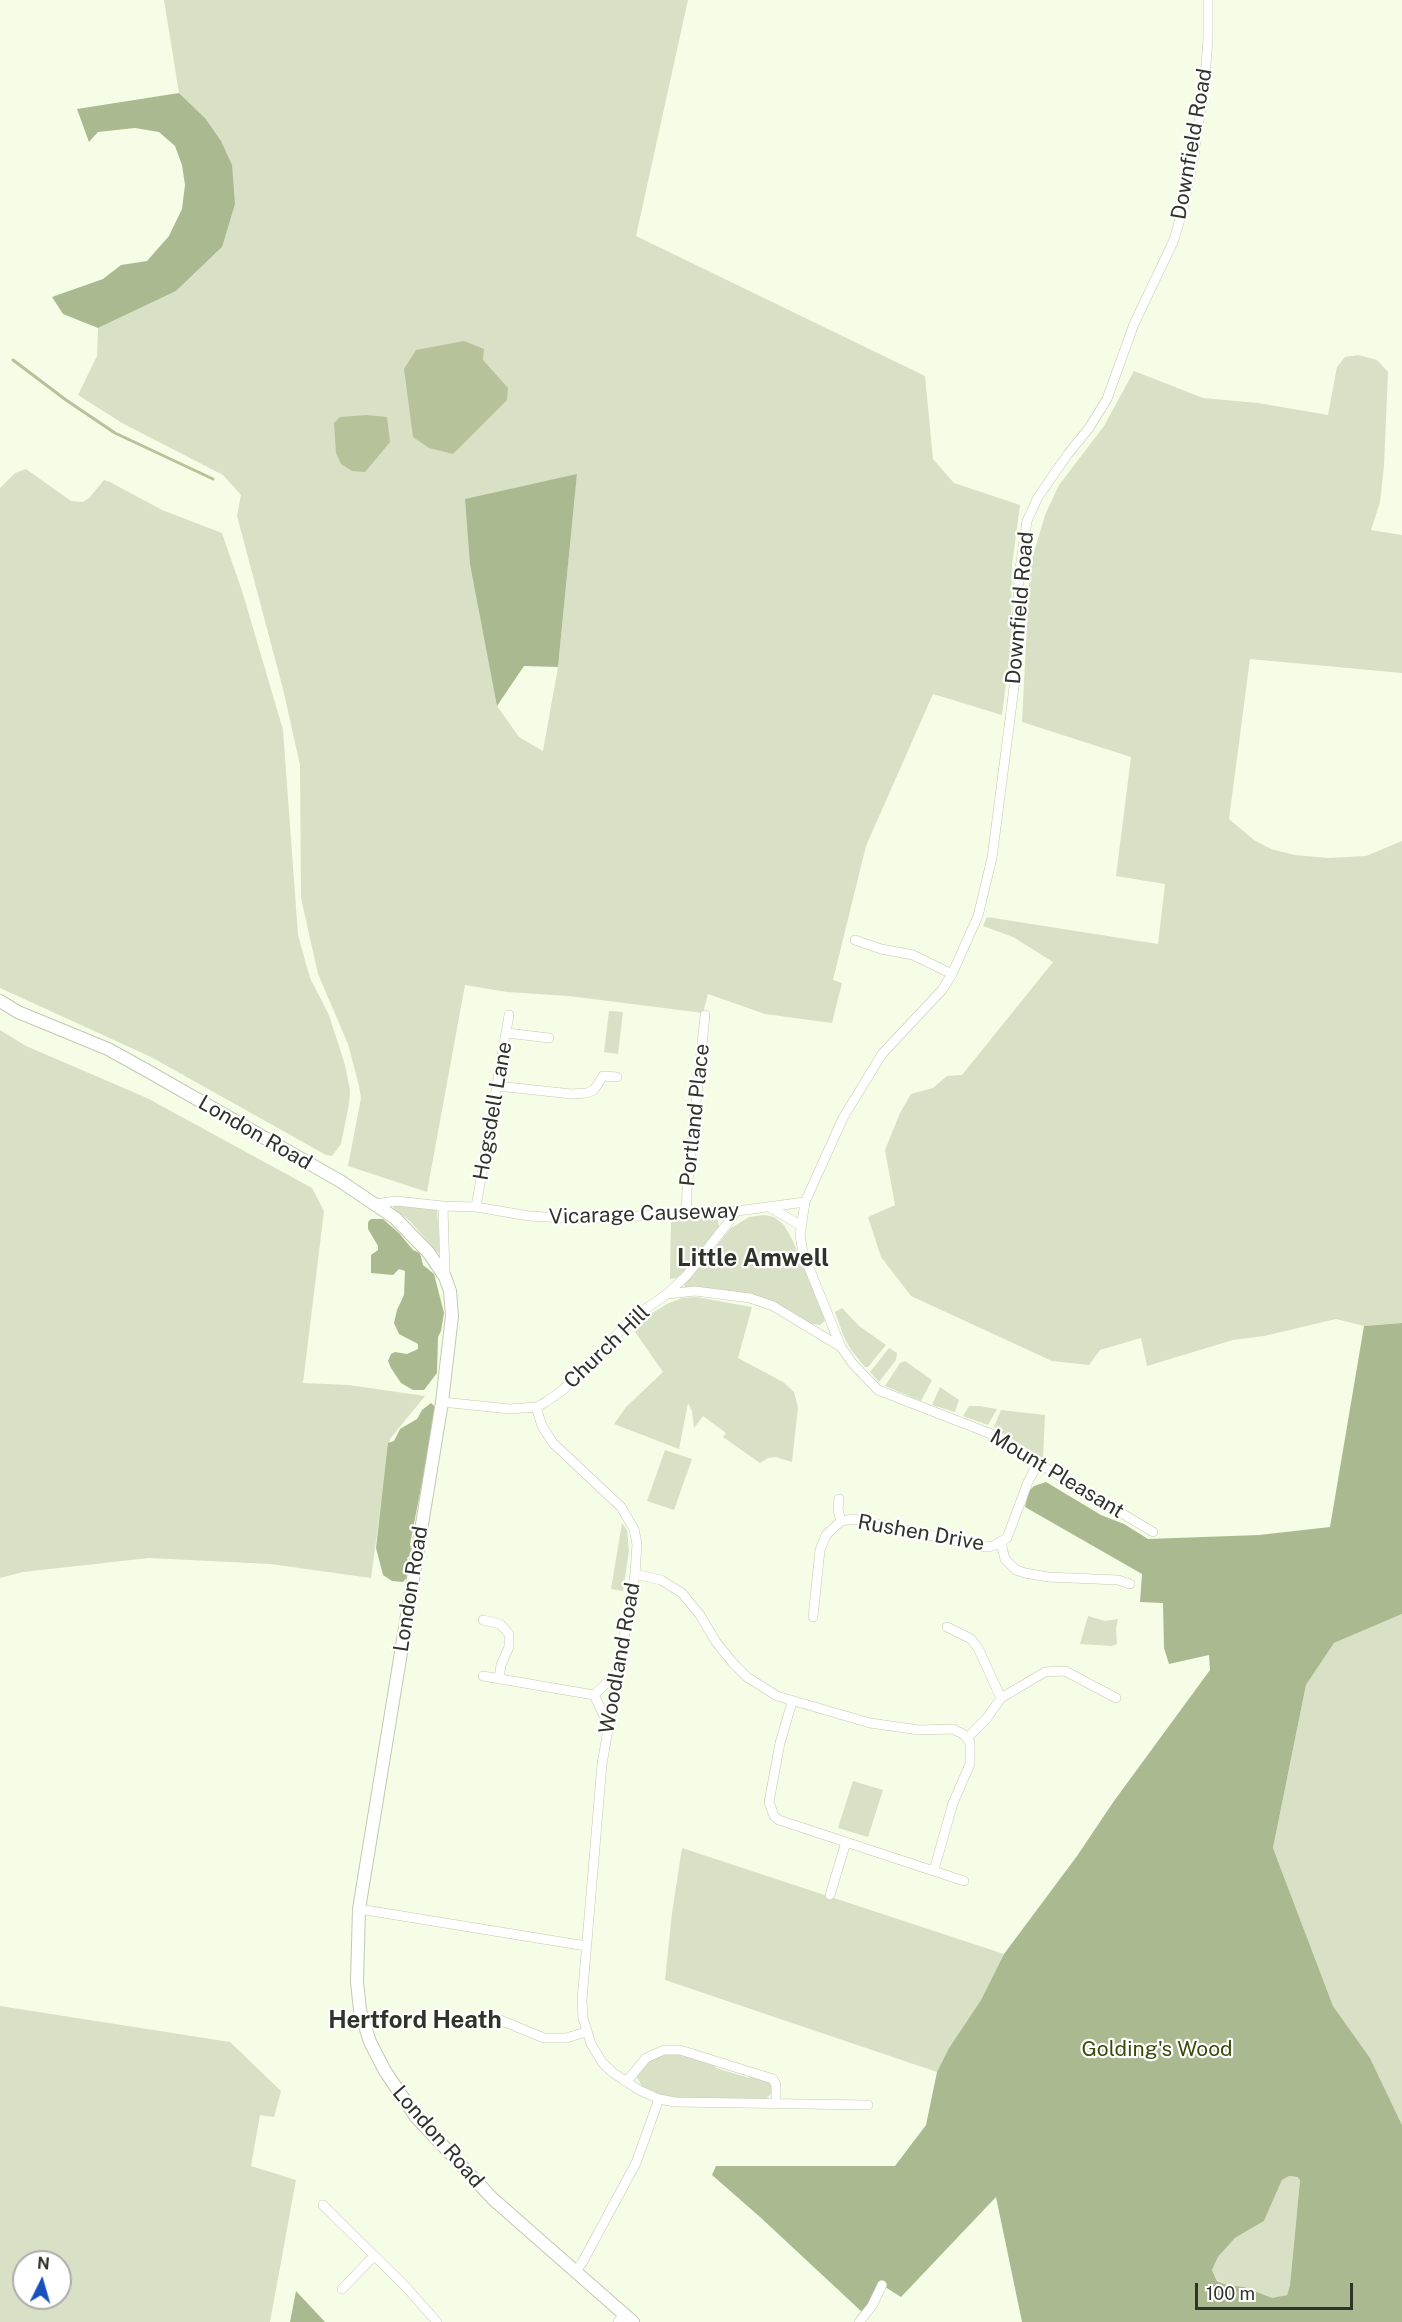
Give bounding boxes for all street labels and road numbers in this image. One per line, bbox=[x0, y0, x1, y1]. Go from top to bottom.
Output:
street label: Downfield Road bbox=[1166, 67, 1218, 221]
street label: Downfield Road bbox=[1001, 531, 1039, 685]
street label: Hogsdell Lane bbox=[468, 1040, 518, 1182]
street label: Portland Place bbox=[675, 1042, 715, 1188]
street label: London Road bbox=[194, 1090, 316, 1176]
street label: Vicarage Causeway bbox=[548, 1198, 740, 1230]
street label: Church Hill bbox=[559, 1300, 655, 1394]
street label: Mount Pleasant bbox=[985, 1424, 1129, 1524]
street label: Rushen Drive bbox=[856, 1509, 986, 1557]
street label: London Road bbox=[389, 1524, 433, 1654]
street label: Woodland Road bbox=[594, 1581, 646, 1735]
street label: London Road bbox=[387, 2081, 489, 2193]

